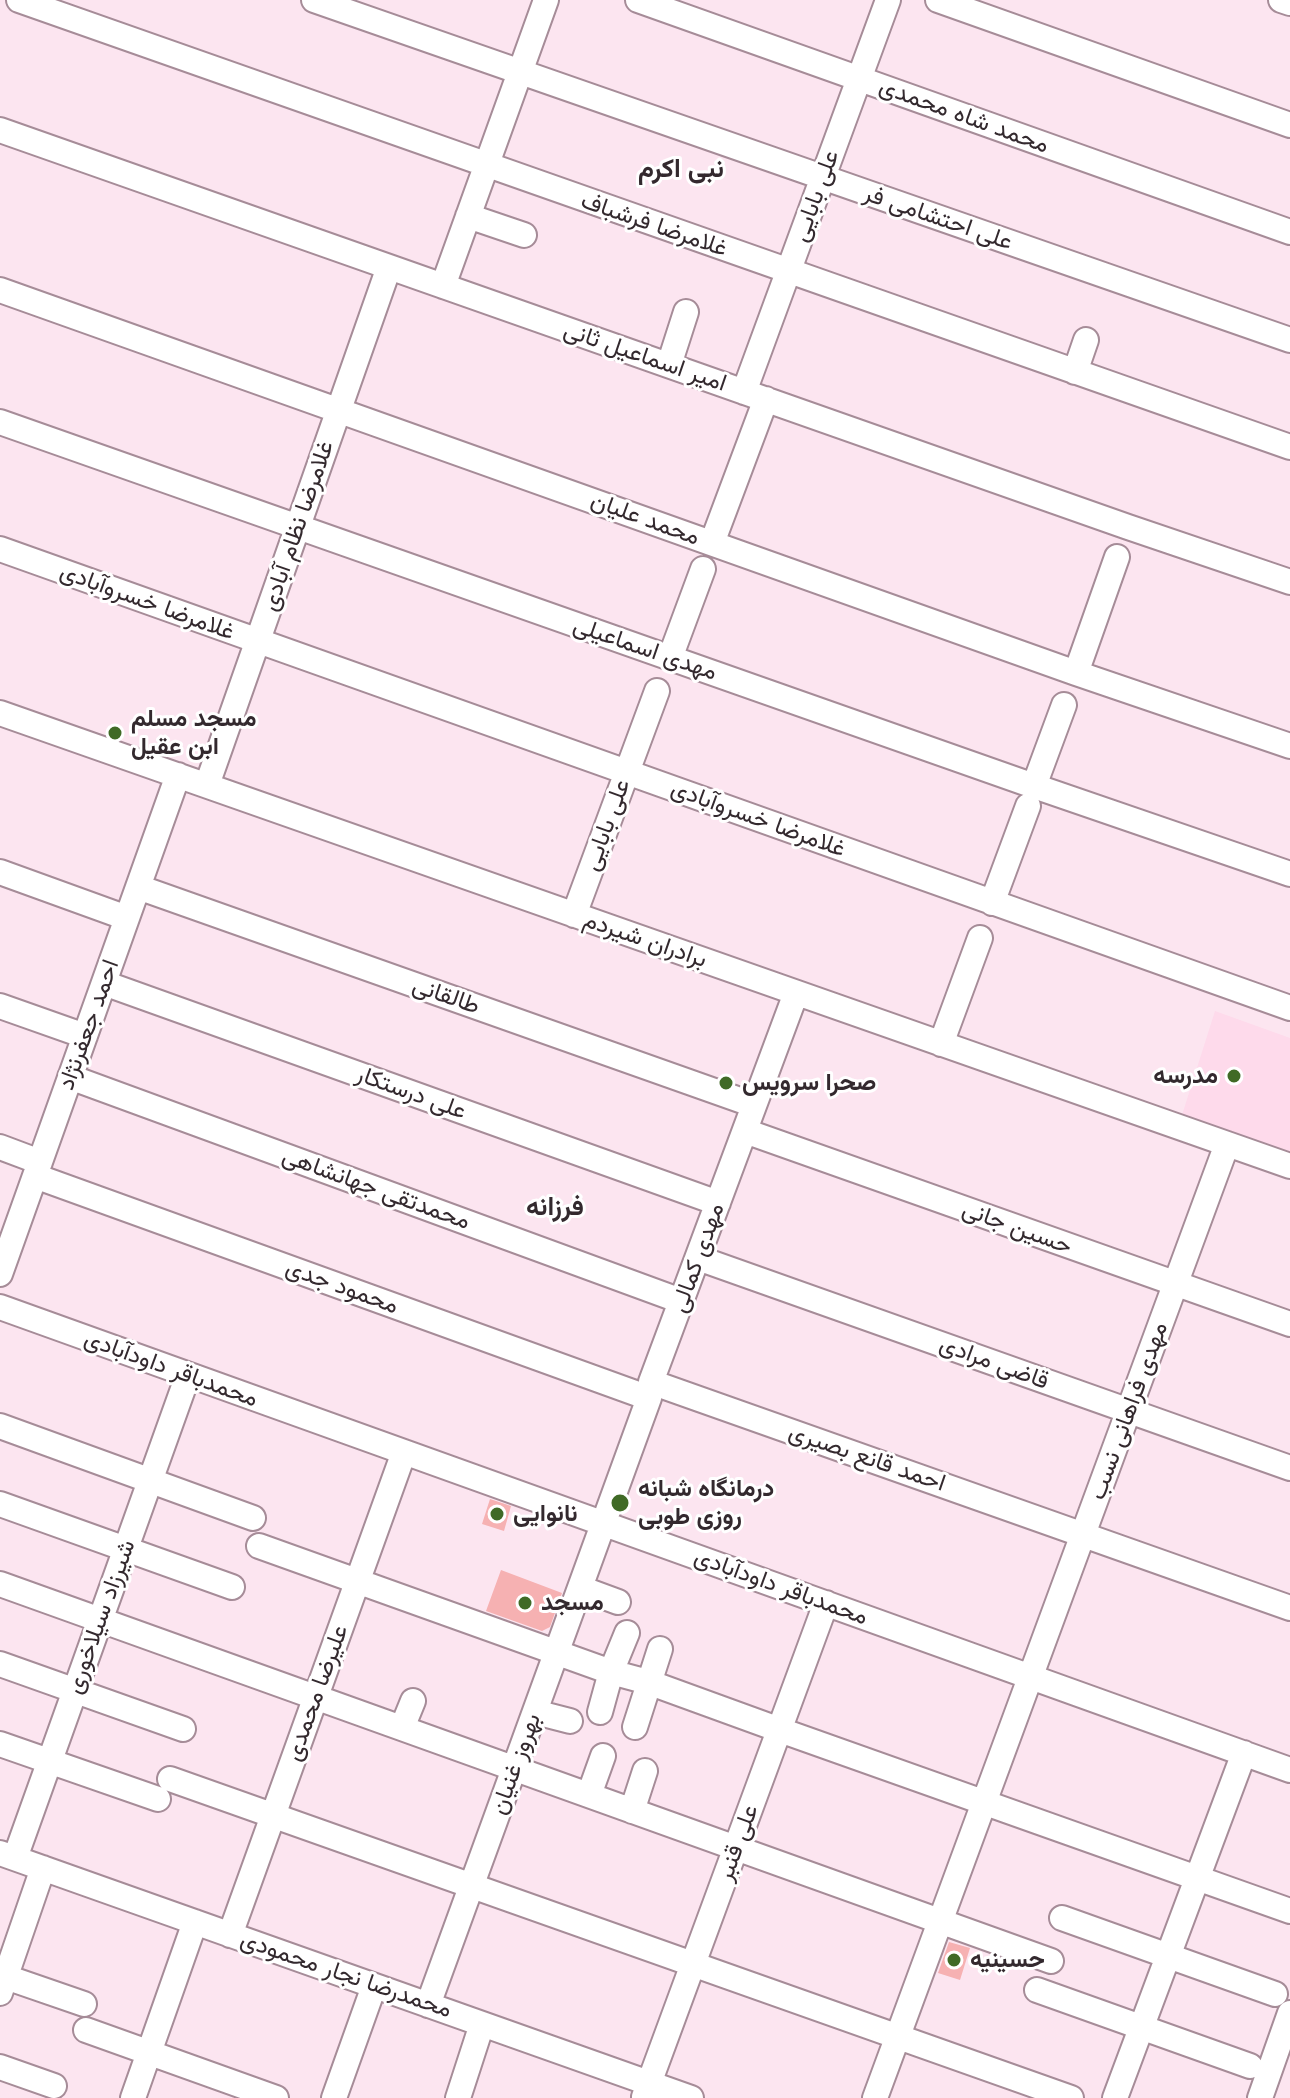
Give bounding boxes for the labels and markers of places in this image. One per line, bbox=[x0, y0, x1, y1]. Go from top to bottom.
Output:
place label: مسجد مسلم ابن عقیل bbox=[131, 705, 256, 761]
marker: مسجد مسلم ابن عقیل bbox=[106, 724, 124, 742]
place label: مدرسه bbox=[1153, 1062, 1218, 1090]
marker: مدرسه bbox=[1225, 1067, 1243, 1085]
place label: صحرا سرویس bbox=[742, 1069, 876, 1097]
marker: صحرا سرویس bbox=[717, 1074, 735, 1092]
place label: درمانگاه شبانه روزی طوبی bbox=[638, 1475, 774, 1531]
marker: درمانگاه شبانه روزی طوبی bbox=[609, 1492, 631, 1514]
place label: نانوایی bbox=[513, 1500, 578, 1528]
marker: نانوایی bbox=[488, 1505, 506, 1523]
place label: مسجد bbox=[541, 1589, 604, 1617]
marker: مسجد bbox=[516, 1594, 534, 1612]
place label: حسینیه bbox=[970, 1946, 1045, 1974]
marker: حسینیه bbox=[945, 1951, 963, 1969]

